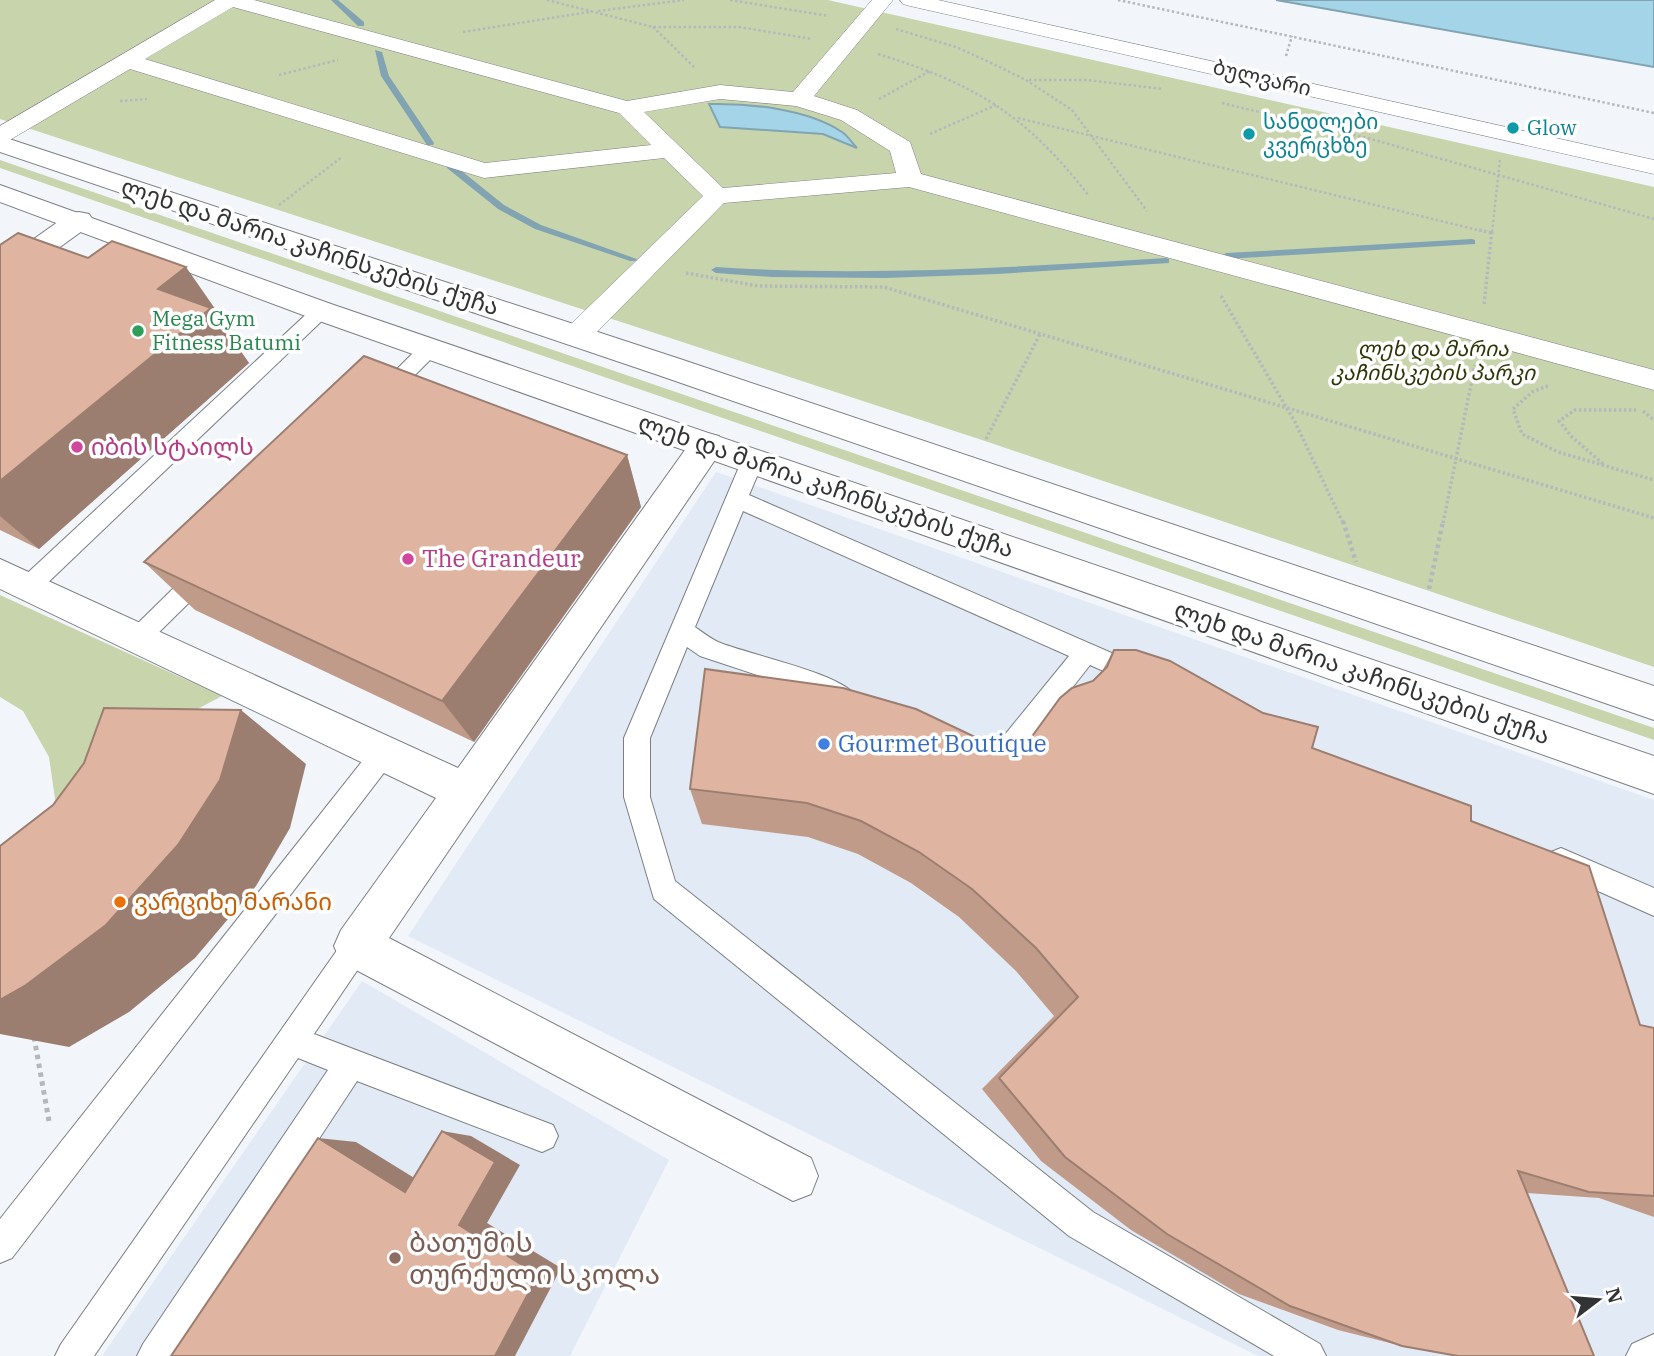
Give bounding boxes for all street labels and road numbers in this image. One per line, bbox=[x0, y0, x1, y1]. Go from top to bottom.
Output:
street label: ბულვარი bbox=[1210, 52, 1314, 102]
street label: ლეხ და მარია კაჩინსკების ქუჩა bbox=[117, 170, 503, 322]
street label: ლეხ და მარია კაჩინსკების ქუჩა bbox=[634, 406, 1018, 565]
street label: ლეხ და მარია კაჩინსკების ქუჩა bbox=[1170, 593, 1554, 752]

